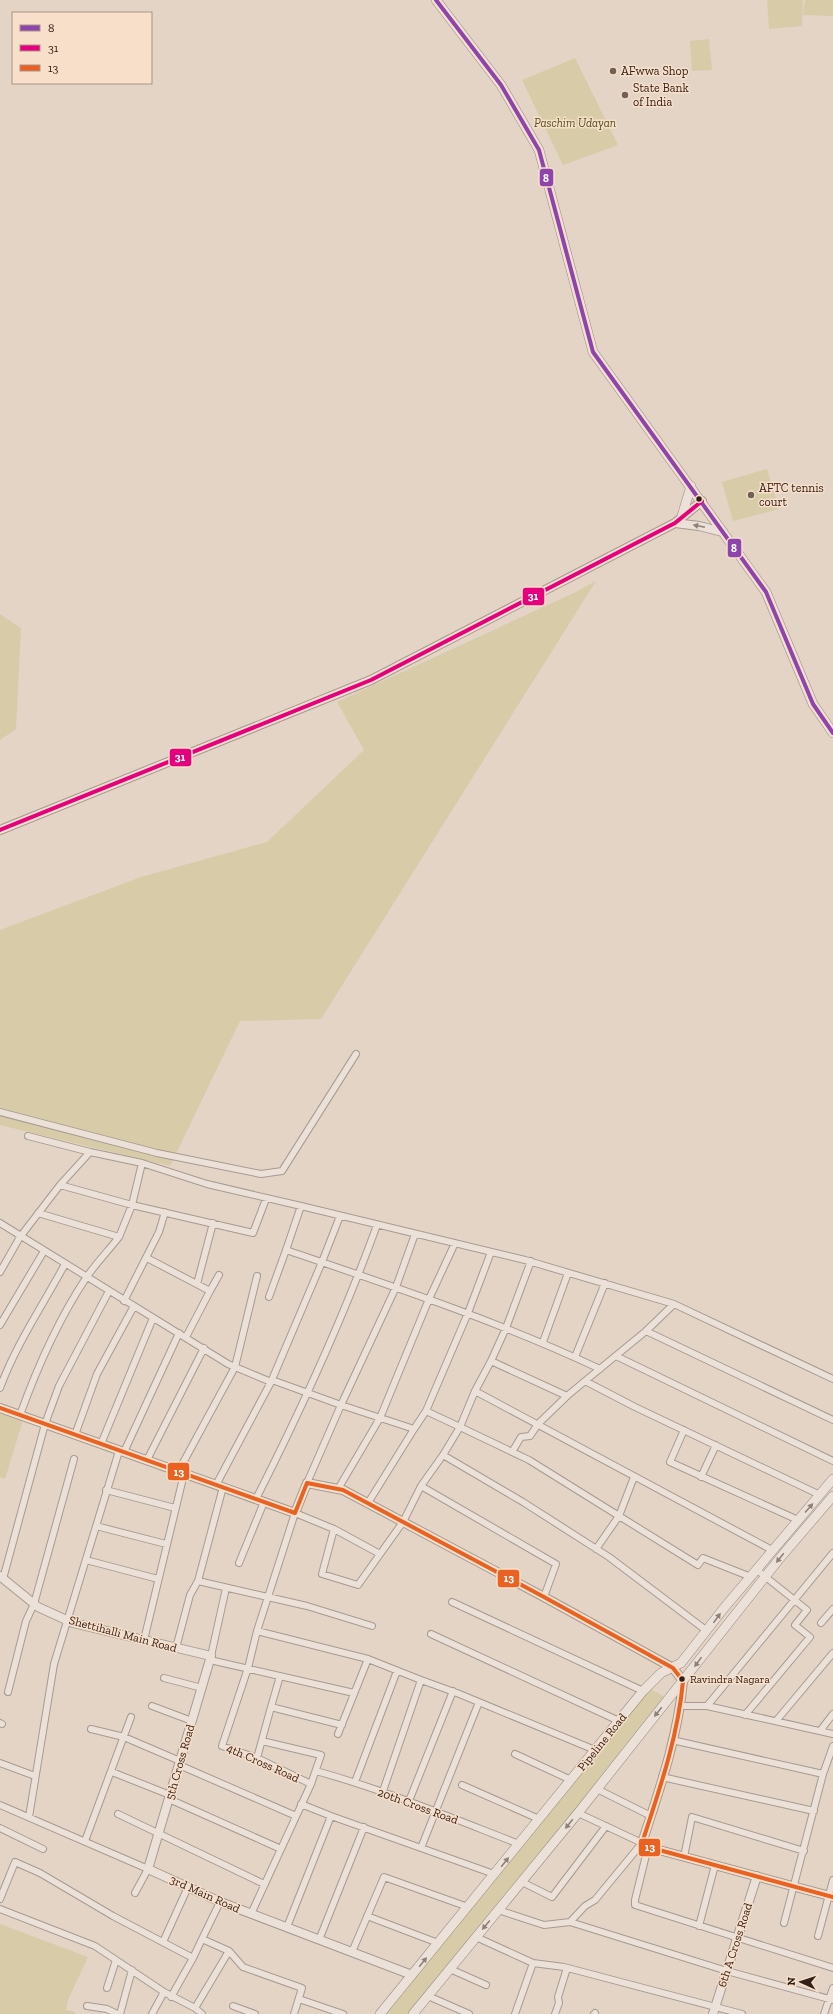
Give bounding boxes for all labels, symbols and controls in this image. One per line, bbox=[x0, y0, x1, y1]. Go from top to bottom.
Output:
legend bbox=[12, 12, 152, 84]
text: 8 bbox=[48, 21, 54, 35]
text: 31 bbox=[48, 41, 59, 55]
text: 13 bbox=[48, 61, 59, 75]
place label: AFwwa Shop bbox=[621, 64, 689, 78]
marker: AFwwa Shop bbox=[608, 66, 618, 76]
place label: State Bank of India bbox=[633, 81, 689, 109]
marker: State Bank of India bbox=[620, 90, 630, 100]
park label: Paschim Udayan bbox=[534, 116, 616, 130]
line badge: 8 bbox=[539, 168, 554, 187]
text: 8 bbox=[543, 172, 549, 185]
place label: AFTC tennis court bbox=[759, 481, 824, 509]
marker: AFTC tennis court bbox=[746, 490, 756, 500]
unlabelled marker bbox=[694, 494, 704, 504]
one-way arrow bbox=[693, 523, 705, 529]
line badge: 8 bbox=[727, 538, 742, 558]
text: 8 bbox=[731, 542, 737, 555]
line badge: 31 bbox=[522, 587, 545, 606]
text: 31 bbox=[528, 590, 539, 603]
line badge: 31 bbox=[169, 748, 192, 767]
text: 31 bbox=[175, 751, 186, 764]
line badge: 13 bbox=[167, 1462, 190, 1481]
text: 13 bbox=[174, 1466, 184, 1479]
one-way arrow bbox=[804, 1502, 813, 1513]
one-way arrow bbox=[776, 1552, 785, 1563]
line badge: 13 bbox=[497, 1569, 520, 1588]
text: 13 bbox=[504, 1572, 514, 1585]
street label: Shettihalli Main Road bbox=[68, 1613, 179, 1655]
one-way arrow bbox=[712, 1613, 721, 1624]
one-way arrow bbox=[694, 1657, 702, 1667]
place label: Ravindra Nagara bbox=[690, 1673, 770, 1686]
marker: Ravindra Nagara bbox=[677, 1674, 687, 1684]
one-way arrow bbox=[654, 1706, 663, 1717]
street label: Pipeline Road bbox=[575, 1710, 630, 1774]
street label: 5th Cross Road bbox=[163, 1722, 198, 1801]
street label: 4th Cross Road bbox=[224, 1741, 302, 1785]
street label: 20th Cross Road bbox=[376, 1785, 461, 1827]
one-way arrow bbox=[564, 1819, 573, 1830]
line badge: 13 bbox=[638, 1838, 661, 1857]
text: 13 bbox=[645, 1841, 655, 1854]
one-way arrow bbox=[500, 1856, 509, 1867]
street label: 3rd Main Road bbox=[168, 1872, 243, 1916]
street label: 6th A Cross Road bbox=[715, 1901, 755, 1989]
one-way arrow bbox=[482, 1919, 491, 1930]
one-way arrow bbox=[418, 1957, 427, 1968]
north arrow bbox=[781, 1962, 821, 2002]
text: N bbox=[785, 1976, 798, 1986]

